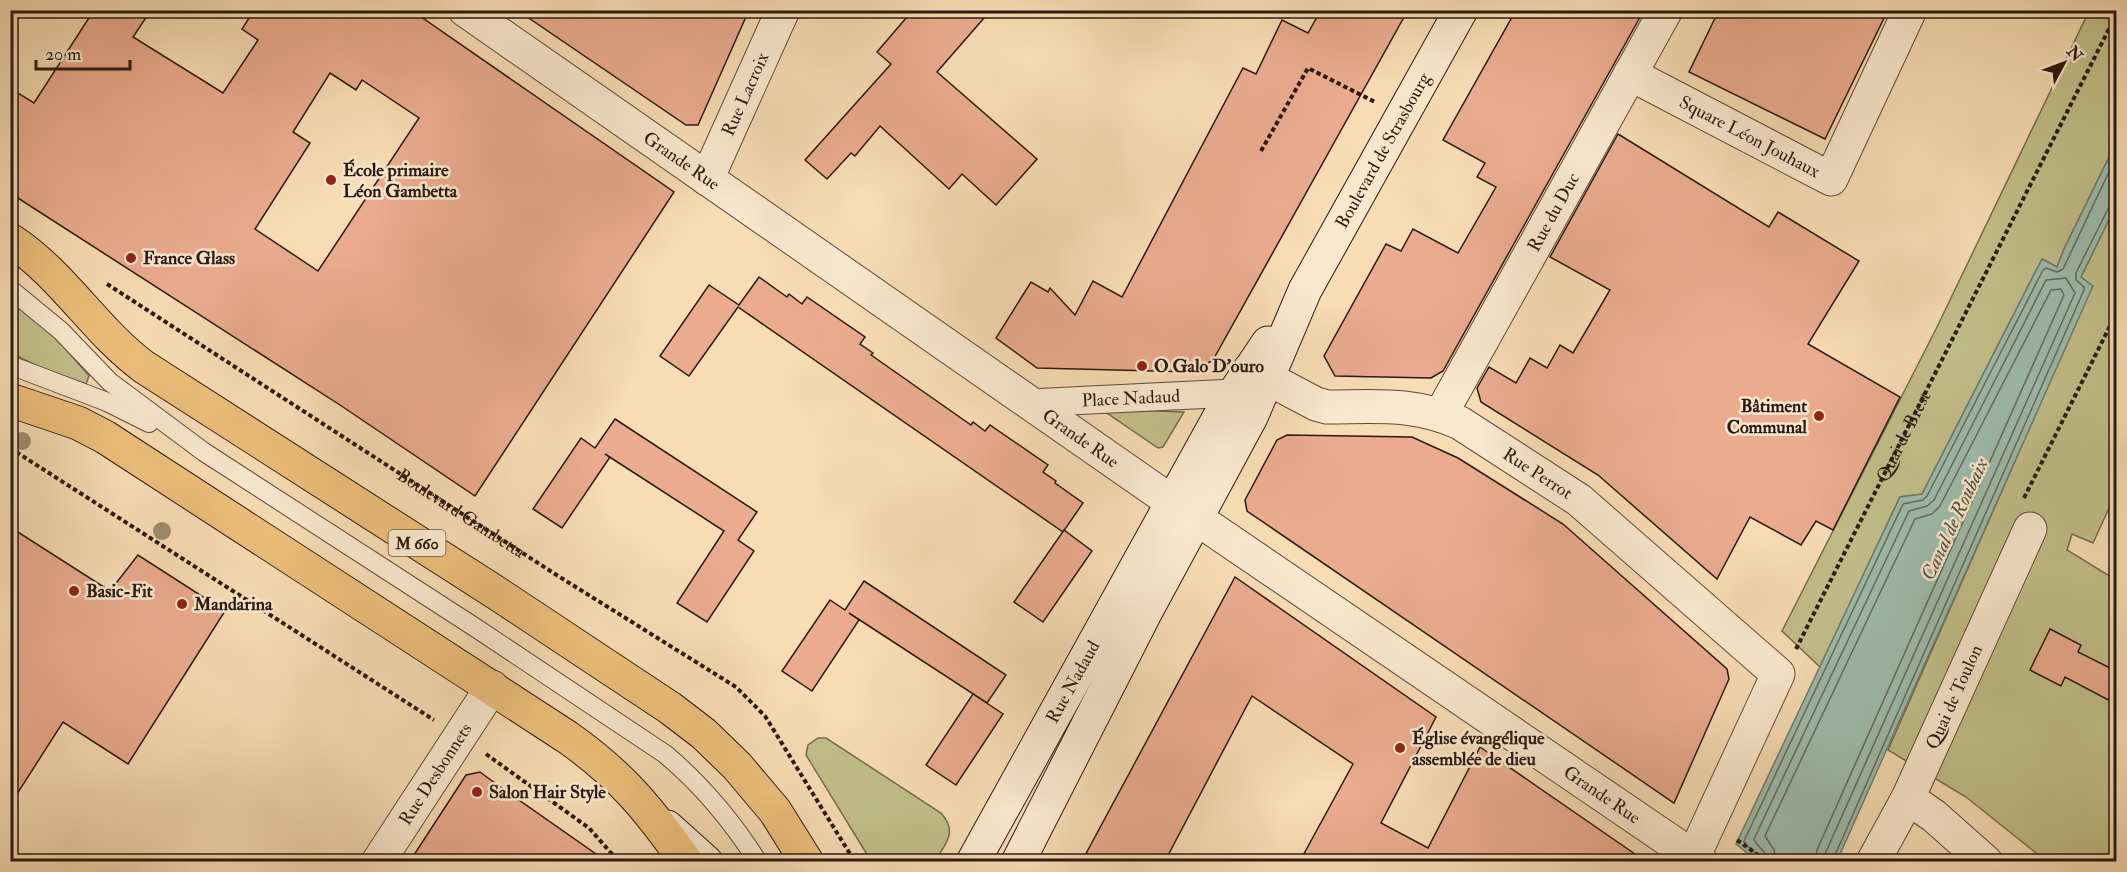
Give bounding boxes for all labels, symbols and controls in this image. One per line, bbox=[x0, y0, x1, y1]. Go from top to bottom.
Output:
scale bar bbox=[36, 33, 130, 71]
north arrow bbox=[2034, 33, 2094, 93]
text: N bbox=[2062, 41, 2087, 66]
text: 20 m bbox=[45, 43, 81, 66]
street label: Rue Lacroix bbox=[717, 49, 774, 140]
street label: Boulevard de Strasbourg bbox=[1331, 68, 1436, 233]
street label: Square Léon Jouhaux bbox=[1675, 91, 1824, 183]
street label: Grande Rue bbox=[639, 127, 725, 196]
place label: École primaire Léon Gambetta bbox=[343, 158, 458, 203]
street label: Rue du Duc bbox=[1523, 169, 1585, 256]
marker: École primaire Léon Gambetta bbox=[324, 173, 338, 187]
place label: France Glass bbox=[143, 247, 235, 270]
marker: France Glass bbox=[124, 251, 138, 265]
place label: O Galo D'ouro bbox=[1154, 355, 1264, 378]
marker: O Galo D'ouro bbox=[1135, 359, 1149, 373]
street label: Place Nadaud bbox=[1081, 385, 1181, 412]
street label: Quai de Brest bbox=[1871, 387, 1936, 486]
place label: Bâtiment Communal bbox=[1727, 395, 1807, 439]
street label: Grande Rue bbox=[1038, 404, 1124, 474]
marker: Bâtiment Communal bbox=[1812, 409, 1826, 423]
street label: Rue Perrot bbox=[1498, 443, 1577, 505]
water label: Canal de Roubaix bbox=[1915, 454, 1994, 584]
street label: Boulevard Gambetta bbox=[393, 464, 530, 564]
road number: M 660 bbox=[388, 530, 446, 556]
place label: Basic-Fit bbox=[86, 580, 153, 603]
marker: Basic-Fit bbox=[67, 584, 81, 598]
place label: Mandarina bbox=[193, 593, 273, 616]
marker: Mandarina bbox=[175, 597, 189, 611]
street label: Rue Nadaud bbox=[1041, 637, 1105, 727]
street label: Quai de Toulon bbox=[1921, 641, 1988, 753]
street label: Rue Desbonnets bbox=[394, 719, 477, 830]
place label: Église évangélique assemblée de dieu bbox=[1412, 726, 1545, 771]
marker: Église évangélique assemblée de dieu bbox=[1393, 741, 1407, 755]
street label: Grande Rue bbox=[1559, 761, 1645, 830]
place label: Salon Hair Style bbox=[489, 781, 606, 804]
marker: Salon Hair Style bbox=[470, 785, 484, 799]

